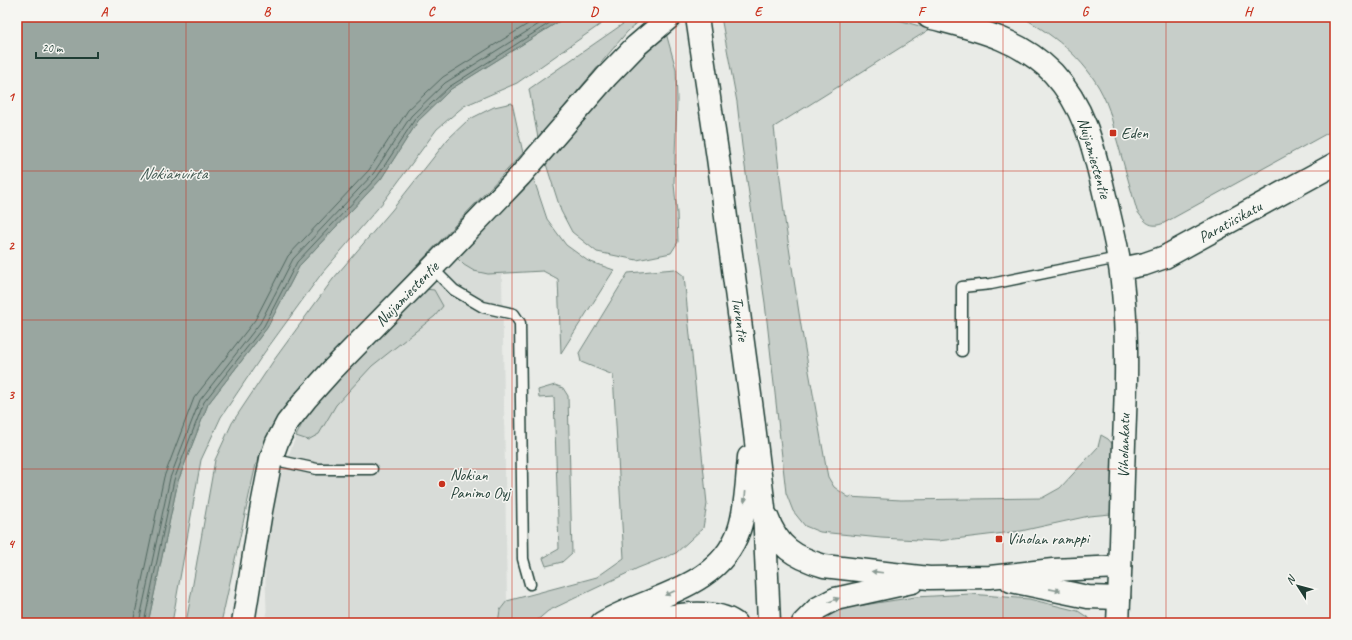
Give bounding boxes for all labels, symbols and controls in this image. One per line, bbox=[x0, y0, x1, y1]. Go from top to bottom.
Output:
text: A bbox=[101, 4, 109, 20]
text: B bbox=[264, 4, 272, 20]
text: C bbox=[428, 4, 436, 20]
text: D bbox=[590, 4, 599, 20]
text: E bbox=[755, 4, 764, 20]
text: F bbox=[918, 4, 927, 20]
text: G bbox=[1082, 4, 1090, 20]
text: H bbox=[1244, 4, 1254, 20]
scale bar bbox=[36, 34, 98, 60]
text: 20 m bbox=[42, 40, 64, 56]
text: 1 bbox=[8, 89, 16, 105]
street label: Nuijamiestentie bbox=[1073, 115, 1116, 202]
place label: Eden bbox=[1121, 123, 1149, 143]
marker: Eden bbox=[1108, 128, 1118, 138]
water label: Nokianvirta bbox=[139, 163, 209, 184]
street label: Paratiisikatu bbox=[1195, 196, 1266, 248]
text: 2 bbox=[8, 238, 15, 254]
street label: Nuijamiestentie bbox=[371, 256, 444, 331]
street label: Turuntie bbox=[727, 296, 753, 344]
text: 3 bbox=[8, 387, 15, 403]
street label: Viholankatu bbox=[1113, 413, 1135, 478]
place label: Nokian Panimo Oyj bbox=[450, 465, 512, 503]
marker: Nokian Panimo Oyj bbox=[437, 479, 447, 489]
one-way arrow bbox=[742, 491, 748, 503]
place label: Viholan ramppi bbox=[1007, 529, 1091, 549]
marker: Viholan ramppi bbox=[994, 534, 1004, 544]
text: 4 bbox=[8, 536, 16, 552]
north arrow bbox=[1278, 566, 1318, 606]
one-way arrow bbox=[871, 569, 883, 575]
text: N bbox=[1282, 571, 1299, 587]
one-way arrow bbox=[1049, 588, 1062, 594]
one-way arrow bbox=[665, 590, 676, 596]
one-way arrow bbox=[829, 597, 841, 603]

